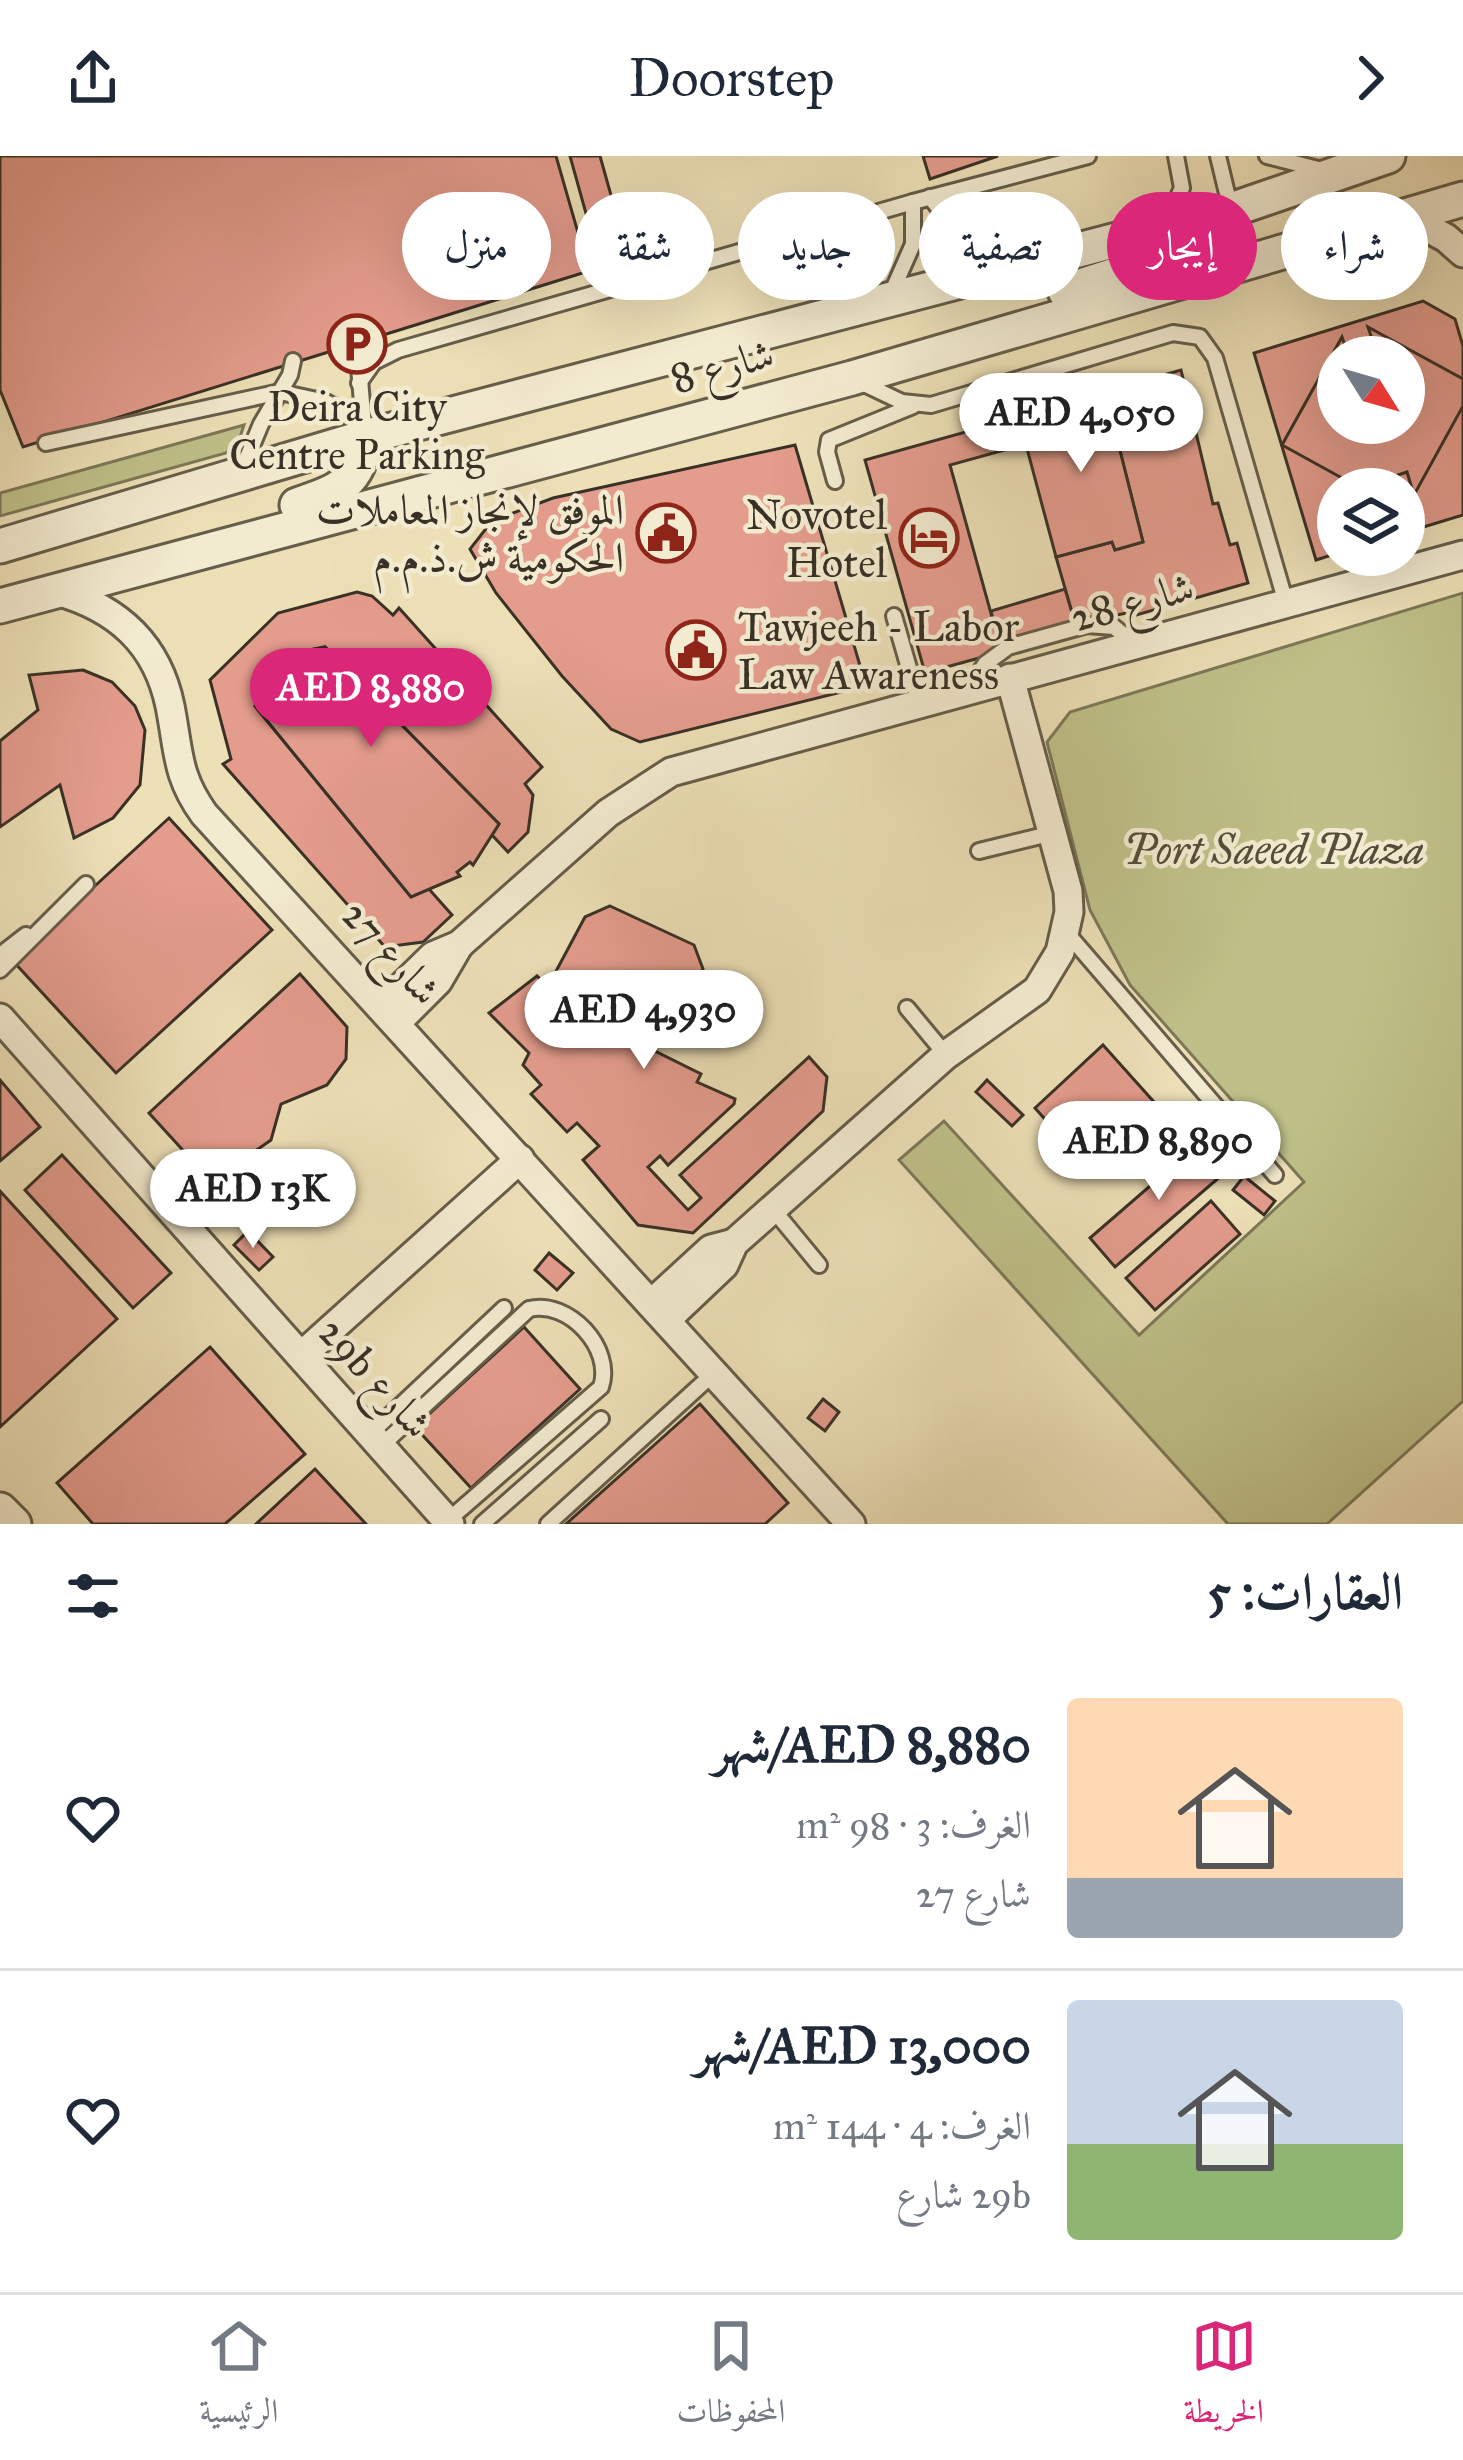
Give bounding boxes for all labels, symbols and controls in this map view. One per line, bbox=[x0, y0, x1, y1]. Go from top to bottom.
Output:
icon: share bbox=[60, 45, 126, 111]
text: Doorstep bbox=[628, 45, 835, 111]
icon: forward bbox=[1337, 45, 1403, 111]
chip: منزل bbox=[402, 192, 551, 300]
chip: شقة bbox=[575, 192, 714, 300]
chip: جديد bbox=[738, 192, 895, 300]
chip: تصفية bbox=[919, 192, 1083, 300]
chip: إيجار bbox=[1107, 192, 1257, 300]
chip: شراء bbox=[1281, 192, 1428, 300]
parking icon: Deira City Centre Parking bbox=[326, 313, 388, 375]
street label: شارع 8 bbox=[665, 327, 782, 413]
north arrow bbox=[1317, 336, 1425, 444]
map controls bbox=[1317, 336, 1425, 576]
pin: AED 4,050 bbox=[944, 373, 1218, 475]
place label: Deira City Centre Parking bbox=[229, 381, 485, 481]
text: AED 4,050 bbox=[986, 388, 1176, 436]
button: layers bbox=[1317, 468, 1425, 576]
place label: الموفق لإنجاز المعاملات الحكومية ش.ذ.م.م bbox=[316, 484, 624, 594]
place label: Novotel Hotel bbox=[746, 489, 888, 589]
public building icon: الموفق لإنجاز المعاملات الحكومية ش.ذ.م.م bbox=[635, 502, 697, 564]
hotel icon: Novotel Hotel bbox=[898, 507, 960, 569]
street label: شارع 28 bbox=[1065, 561, 1202, 652]
place label: Tawjeeh - Labor Law Awareness bbox=[738, 601, 1020, 701]
public building icon: Tawjeeh - Labor Law Awareness bbox=[665, 619, 727, 681]
pin: AED 8,880 bbox=[234, 648, 508, 750]
text: AED 8,880 bbox=[277, 663, 465, 711]
park label: Port Saeed Plaza bbox=[1124, 824, 1424, 876]
street label: شارع 27 bbox=[324, 889, 452, 1022]
pin: AED 4,930 bbox=[507, 970, 781, 1072]
text: AED 4,930 bbox=[551, 985, 737, 1033]
pin: AED 8,890 bbox=[1022, 1101, 1296, 1203]
text: AED 8,890 bbox=[1065, 1116, 1253, 1164]
pin: AED 13K bbox=[142, 1149, 364, 1251]
text: AED 13K bbox=[177, 1164, 329, 1212]
street label: 29b شارع bbox=[301, 1306, 443, 1455]
text: العقارات: 5 bbox=[1207, 1561, 1403, 1623]
icon: filters bbox=[60, 1563, 126, 1629]
text: AED 8,880/شهر bbox=[712, 1714, 1031, 1776]
icon: home bbox=[1163, 1746, 1307, 1890]
icon: heart bbox=[60, 1785, 126, 1851]
text: الغرف: 3 · 98 m² bbox=[796, 1801, 1031, 1849]
text: شارع 27 bbox=[916, 1870, 1031, 1918]
text: AED 13,000/شهر bbox=[694, 2015, 1031, 2077]
icon: home bbox=[1163, 2048, 1307, 2192]
icon: heart bbox=[60, 2087, 126, 2153]
text: الغرف: 4 · 144 m² bbox=[773, 2102, 1031, 2150]
text: 29b شارع bbox=[896, 2171, 1031, 2219]
tab: الرئيسية bbox=[199, 2313, 278, 2443]
tab: المحفوظات bbox=[677, 2313, 785, 2443]
tab: الخريطة bbox=[1184, 2313, 1264, 2443]

